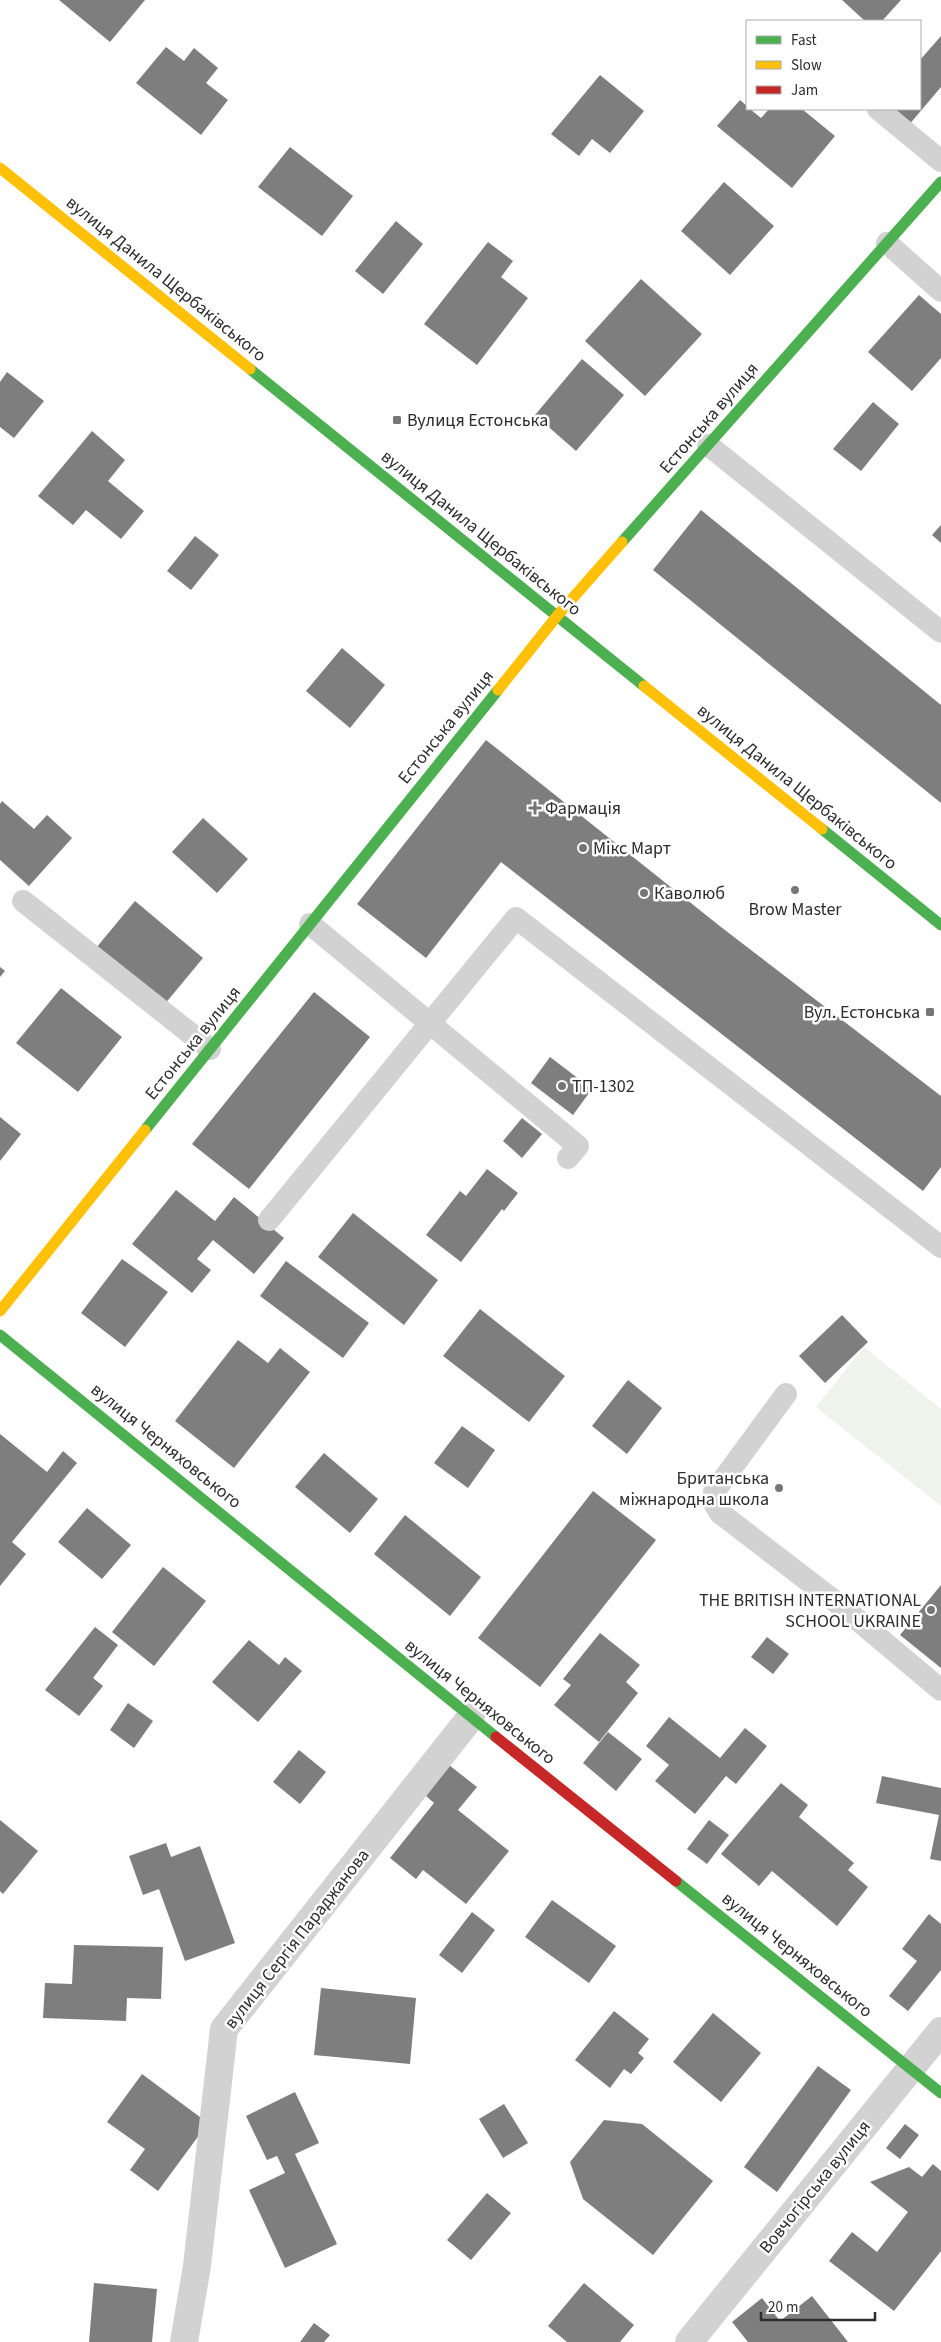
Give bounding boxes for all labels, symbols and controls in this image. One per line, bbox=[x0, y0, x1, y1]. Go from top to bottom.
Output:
legend bbox=[746, 20, 921, 110]
text: Fast bbox=[791, 30, 817, 51]
text: Slow bbox=[791, 55, 822, 76]
text: Jam bbox=[791, 80, 818, 101]
street label: вулиця Данила Щербаківського bbox=[61, 190, 271, 368]
street label: Естонська вулиця bbox=[654, 357, 764, 479]
place label: Вулиця Естонська bbox=[407, 408, 548, 433]
marker: Вулиця Естонська bbox=[391, 414, 403, 426]
street label: вулиця Данила Щербаківського bbox=[376, 444, 586, 622]
street label: Естонська вулиця bbox=[392, 665, 500, 789]
street label: вулиця Данила Щербаківського bbox=[692, 698, 902, 876]
place label: Фармація bbox=[545, 796, 621, 821]
marker: Фармація bbox=[529, 802, 541, 814]
place label: Мікс Март bbox=[593, 836, 671, 861]
marker: Мікс Март bbox=[577, 842, 589, 854]
place label: Каволюб bbox=[654, 881, 725, 906]
marker: Brow Master bbox=[789, 884, 801, 896]
marker: Каволюб bbox=[638, 887, 650, 899]
place label: Brow Master bbox=[748, 897, 842, 922]
street label: Естонська вулиця bbox=[139, 981, 247, 1105]
place label: Вул. Естонська bbox=[804, 1000, 920, 1025]
marker: Вул. Естонська bbox=[924, 1006, 936, 1018]
place label: ТП-1302 bbox=[572, 1074, 635, 1099]
marker: ТП-1302 bbox=[556, 1080, 568, 1092]
street label: вулиця Черняховського bbox=[85, 1377, 247, 1515]
place label: Британська міжнародна школа bbox=[619, 1466, 769, 1512]
marker: Британська міжнародна школа bbox=[773, 1482, 785, 1494]
place label: THE BRITISH INTERNATIONAL SCHOOL UKRAINE bbox=[699, 1588, 921, 1634]
marker: THE BRITISH INTERNATIONAL SCHOOL UKRAINE bbox=[925, 1604, 937, 1616]
street label: вулиця Черняховського bbox=[399, 1633, 561, 1771]
street label: вулиця Сергія Параджанова bbox=[219, 1844, 375, 2034]
street label: вулиця Черняховського bbox=[716, 1886, 878, 2024]
street label: Вовчогірська вулиця bbox=[753, 2115, 877, 2259]
scale bar bbox=[761, 2290, 875, 2322]
text: 20 m bbox=[768, 2297, 798, 2318]

